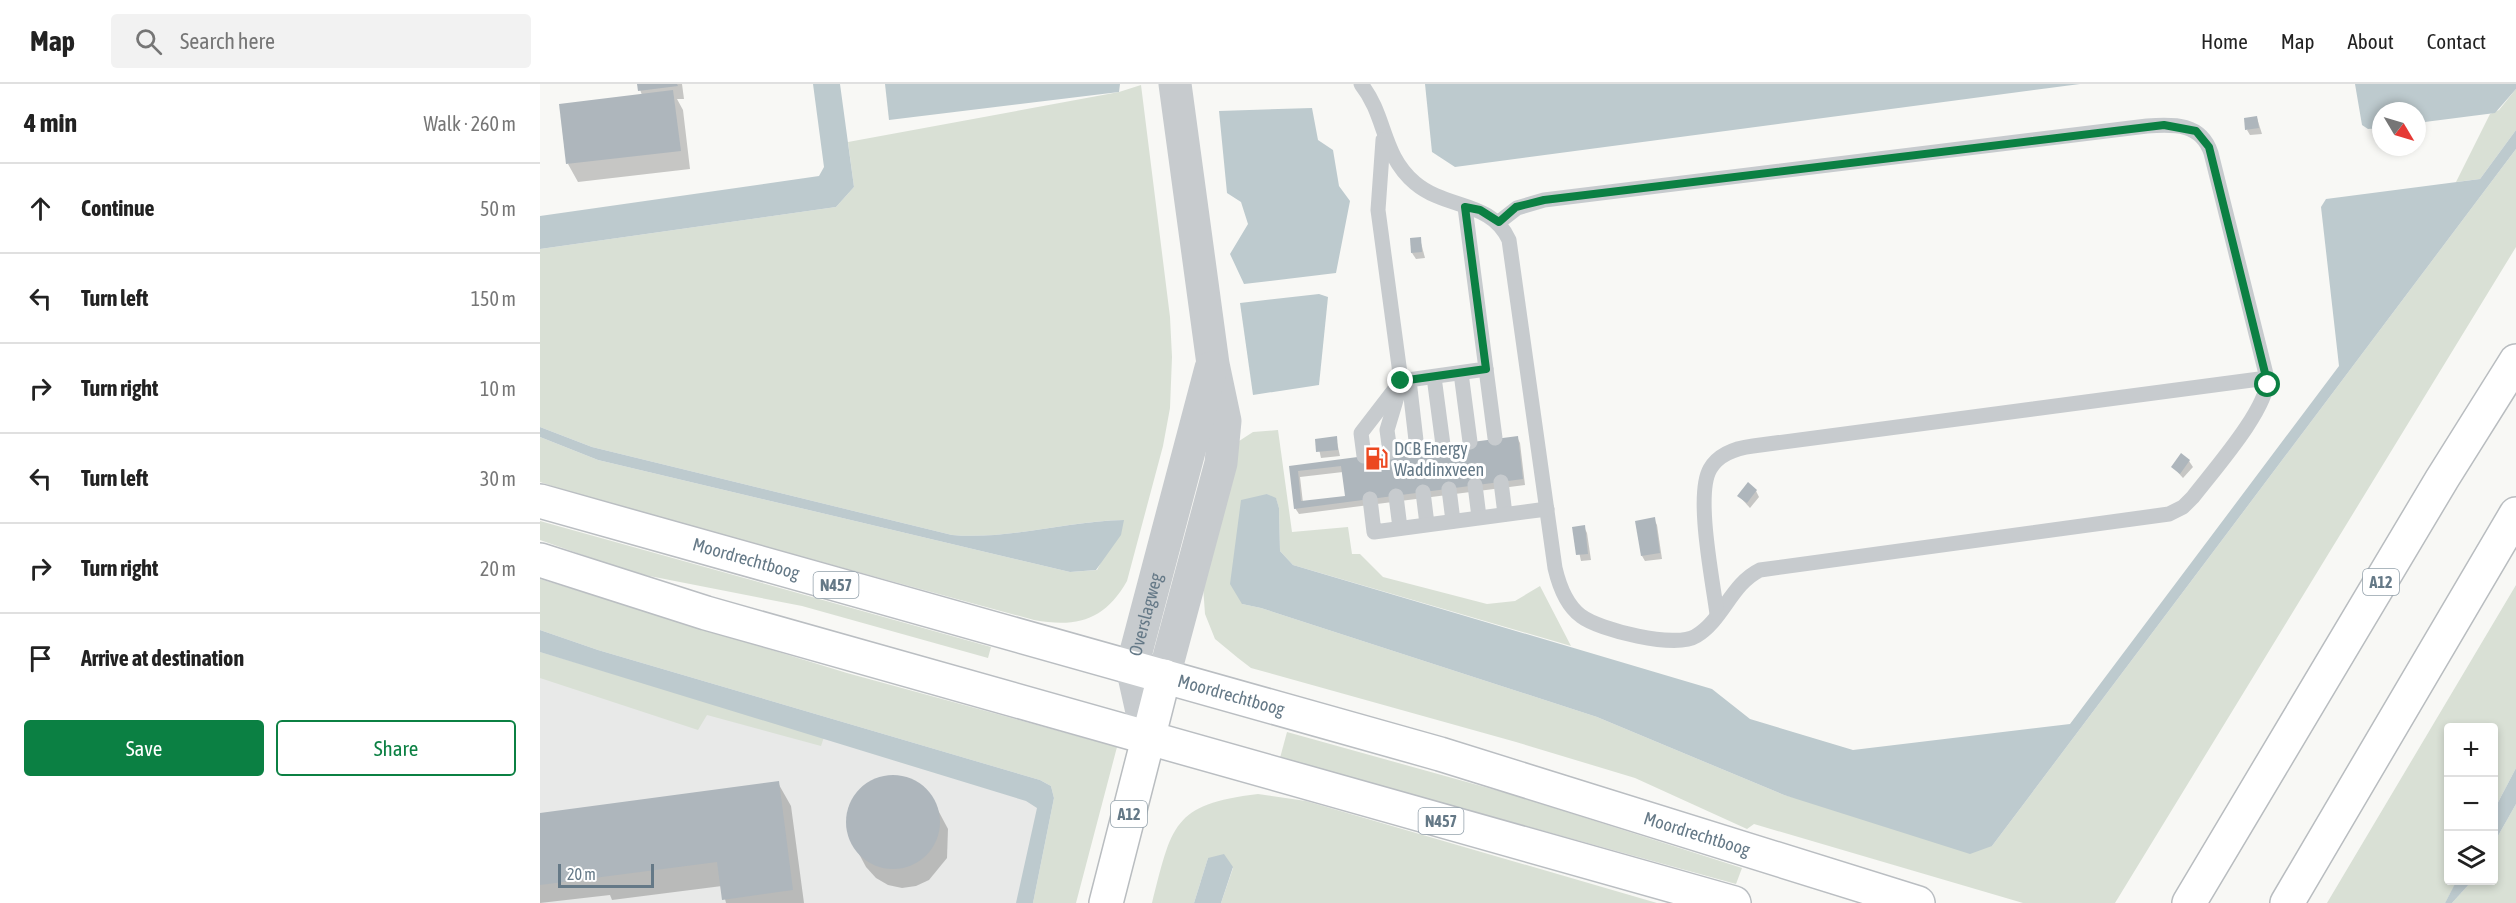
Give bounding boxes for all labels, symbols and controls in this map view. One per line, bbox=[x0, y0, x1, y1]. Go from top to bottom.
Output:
search box bbox=[111, 14, 531, 68]
text: Map bbox=[30, 25, 75, 57]
icon: search bbox=[132, 25, 165, 58]
text: Search here bbox=[180, 28, 275, 54]
text: Home bbox=[2201, 29, 2248, 53]
text: Map bbox=[2281, 29, 2315, 53]
text: About bbox=[2348, 29, 2394, 53]
text: Contact bbox=[2427, 29, 2486, 53]
north arrow bbox=[2372, 102, 2426, 156]
text: 4 min bbox=[24, 108, 77, 138]
text: Walk · 260 m bbox=[424, 112, 516, 135]
icon: ahead bbox=[24, 192, 57, 225]
text: Continue bbox=[81, 195, 155, 221]
text: 50 m bbox=[480, 197, 516, 220]
icon: left bbox=[24, 282, 57, 315]
text: Turn left bbox=[81, 285, 148, 311]
text: 150 m bbox=[471, 287, 516, 310]
route end bbox=[1387, 367, 1413, 393]
route start bbox=[2254, 371, 2280, 397]
icon: right bbox=[24, 372, 57, 405]
text: Turn right bbox=[81, 375, 158, 401]
text: 10 m bbox=[480, 377, 516, 400]
place label: DCB Energy Waddinxveen bbox=[1394, 438, 1484, 480]
fuel station icon: DCB Energy Waddinxveen bbox=[1363, 446, 1389, 472]
icon: left bbox=[24, 462, 57, 495]
text: Turn left bbox=[81, 465, 148, 491]
text: 30 m bbox=[480, 467, 516, 490]
street label: Moordrechtboog bbox=[690, 533, 802, 584]
icon: right bbox=[24, 552, 57, 585]
text: Turn right bbox=[81, 555, 158, 581]
text: 20 m bbox=[480, 557, 516, 580]
road number: A12 bbox=[2363, 569, 2399, 595]
street label: Overslagweg bbox=[1124, 570, 1166, 658]
road number: N457 bbox=[814, 572, 858, 598]
icon: arrive bbox=[24, 642, 57, 675]
text: Arrive at destination bbox=[81, 645, 244, 671]
street label: Moordrechtboog bbox=[1176, 670, 1287, 720]
button: Save bbox=[24, 720, 264, 776]
button: Share bbox=[276, 720, 516, 776]
map controls bbox=[2444, 723, 2498, 885]
button: + bbox=[2444, 723, 2498, 777]
button: − bbox=[2444, 777, 2498, 831]
road number: A12 bbox=[1111, 801, 1147, 827]
street label: Moordrechtboog bbox=[1641, 807, 1753, 860]
road number: N457 bbox=[1418, 808, 1464, 834]
button: layers bbox=[2444, 831, 2498, 885]
scale bar bbox=[558, 861, 654, 888]
text: 20 m bbox=[567, 865, 596, 883]

